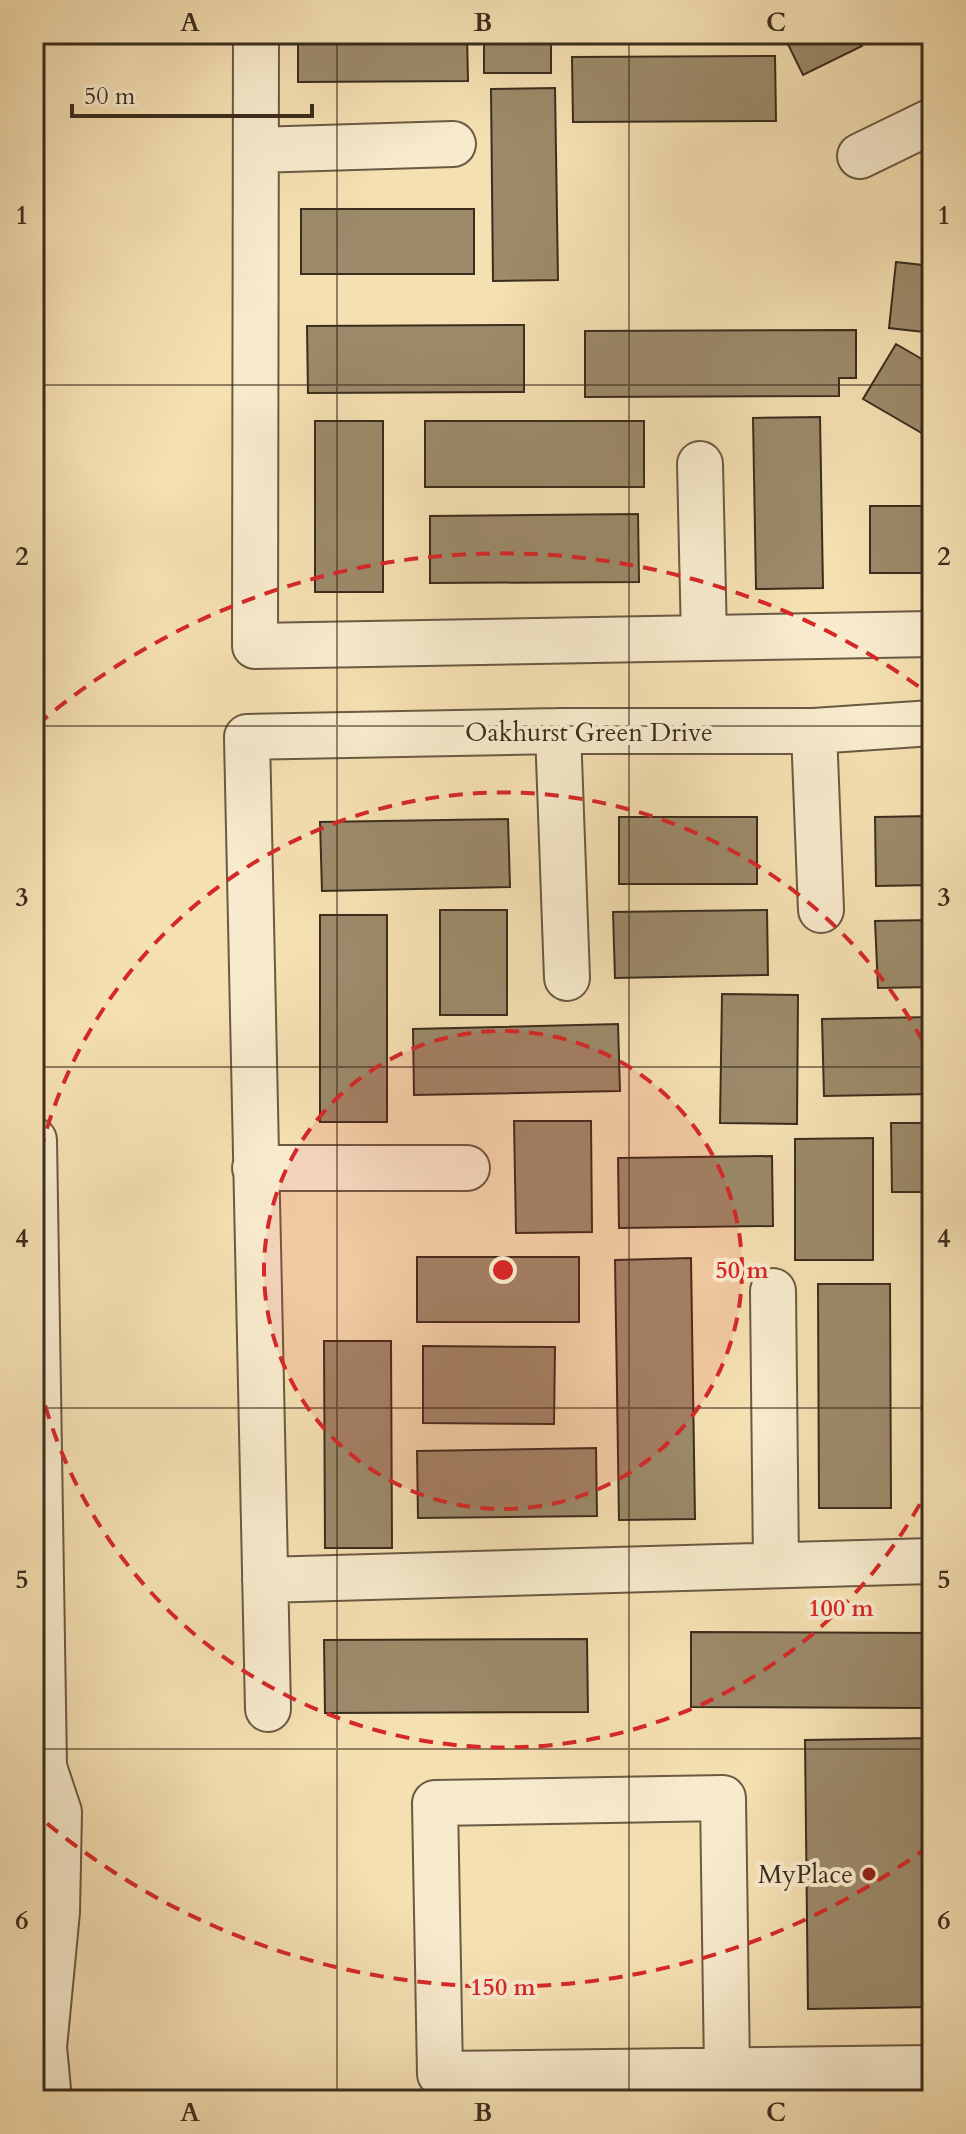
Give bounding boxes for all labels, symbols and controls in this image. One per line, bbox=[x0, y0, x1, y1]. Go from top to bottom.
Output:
text: A bbox=[180, 5, 200, 40]
text: B bbox=[474, 5, 492, 40]
text: C bbox=[766, 5, 786, 40]
scale bar bbox=[72, 68, 312, 118]
text: 50 m bbox=[84, 80, 136, 113]
text: 1 bbox=[15, 198, 29, 233]
text: 1 bbox=[937, 198, 951, 233]
text: 2 bbox=[15, 539, 29, 574]
text: 2 bbox=[937, 539, 951, 574]
street label: Oakhurst Green Drive bbox=[465, 715, 713, 750]
text: 3 bbox=[15, 880, 29, 915]
text: 3 bbox=[937, 880, 951, 915]
text: 4 bbox=[15, 1221, 29, 1256]
text: 4 bbox=[937, 1221, 951, 1256]
text: 50 m bbox=[715, 1254, 769, 1287]
centre of rings bbox=[489, 1256, 517, 1284]
text: 5 bbox=[15, 1562, 29, 1597]
text: 5 bbox=[937, 1562, 951, 1597]
text: 100 m bbox=[808, 1592, 875, 1625]
place label: MyPlace bbox=[758, 1857, 853, 1892]
marker: MyPlace bbox=[860, 1865, 878, 1883]
text: 6 bbox=[15, 1903, 29, 1938]
text: 6 bbox=[937, 1903, 951, 1938]
text: 150 m bbox=[470, 1971, 537, 2004]
text: A bbox=[180, 2095, 200, 2130]
text: B bbox=[474, 2095, 492, 2130]
text: C bbox=[766, 2095, 786, 2130]

